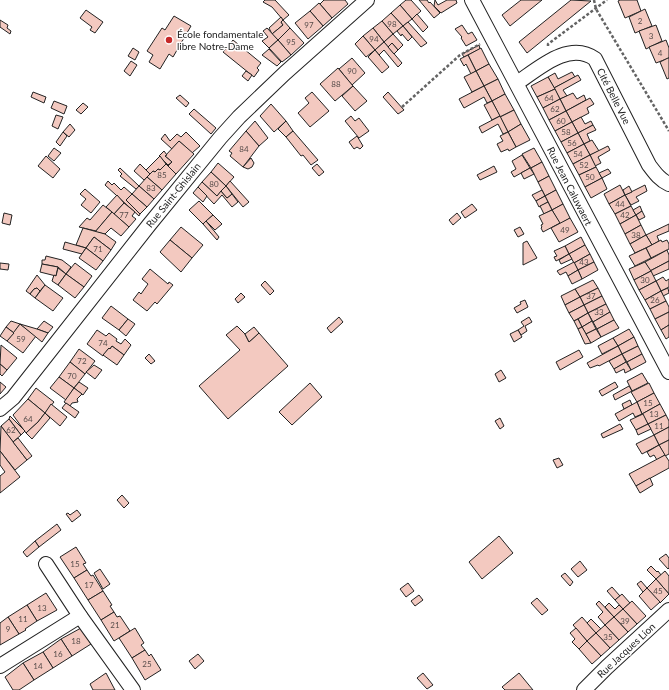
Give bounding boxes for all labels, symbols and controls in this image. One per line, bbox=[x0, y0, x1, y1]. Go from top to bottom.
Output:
house number: 2 bbox=[638, 16, 643, 26]
house number: 98 bbox=[387, 19, 397, 29]
house number: 97 bbox=[304, 20, 314, 30]
place label: École fondamentale libre Notre-Dame bbox=[177, 28, 263, 52]
house number: 3 bbox=[649, 31, 654, 41]
house number: 94 bbox=[369, 34, 379, 44]
marker: École fondamentale libre Notre-Dame bbox=[164, 35, 174, 45]
house number: 95 bbox=[286, 37, 296, 47]
house number: 4 bbox=[658, 48, 663, 58]
house number: 90 bbox=[347, 66, 357, 76]
street label: Cité Belle Vue bbox=[595, 66, 633, 126]
house number: 88 bbox=[331, 79, 341, 89]
house number: 64 bbox=[544, 93, 554, 103]
house number: 62 bbox=[550, 104, 560, 114]
house number: 60 bbox=[556, 116, 566, 126]
house number: 58 bbox=[561, 127, 571, 137]
house number: 56 bbox=[567, 138, 577, 148]
house number: 84 bbox=[239, 144, 249, 154]
street label: Rue Jean Caluwaert bbox=[545, 145, 595, 228]
house number: 54 bbox=[573, 149, 583, 159]
street label: Rue Saint-Ghislain bbox=[143, 160, 203, 230]
house number: 52 bbox=[579, 160, 589, 170]
house number: 85 bbox=[157, 170, 167, 180]
house number: 50 bbox=[585, 172, 595, 182]
house number: 80 bbox=[209, 179, 219, 189]
house number: 83 bbox=[146, 183, 156, 193]
house number: 44 bbox=[615, 199, 625, 209]
house number: 77 bbox=[119, 210, 129, 220]
house number: 42 bbox=[620, 210, 630, 220]
house number: 49 bbox=[560, 225, 570, 235]
house number: 38 bbox=[631, 230, 641, 240]
house number: 71 bbox=[93, 244, 103, 254]
house number: 43 bbox=[579, 257, 589, 267]
house number: 30 bbox=[640, 275, 650, 285]
house number: 37 bbox=[586, 291, 596, 301]
house number: 26 bbox=[650, 295, 660, 305]
house number: 33 bbox=[594, 307, 604, 317]
house number: 59 bbox=[16, 334, 26, 344]
house number: 74 bbox=[98, 338, 108, 348]
house number: 72 bbox=[77, 356, 87, 366]
house number: 70 bbox=[67, 371, 77, 381]
house number: 15 bbox=[643, 398, 653, 408]
house number: 13 bbox=[649, 409, 659, 419]
house number: 64 bbox=[23, 414, 33, 424]
house number: 11 bbox=[654, 421, 664, 431]
house number: 62 bbox=[6, 425, 16, 435]
house number: 15 bbox=[70, 559, 80, 569]
house number: 17 bbox=[84, 580, 94, 590]
house number: 45 bbox=[653, 586, 663, 596]
house number: 13 bbox=[37, 603, 47, 613]
house number: 11 bbox=[18, 614, 28, 624]
house number: 39 bbox=[620, 616, 630, 626]
house number: 21 bbox=[110, 620, 120, 630]
street label: Rue Jacques Lion bbox=[594, 620, 658, 680]
house number: 9 bbox=[6, 624, 11, 634]
house number: 35 bbox=[603, 632, 613, 642]
house number: 18 bbox=[71, 636, 81, 646]
house number: 16 bbox=[53, 649, 63, 659]
house number: 25 bbox=[142, 659, 152, 669]
house number: 14 bbox=[33, 661, 43, 671]

